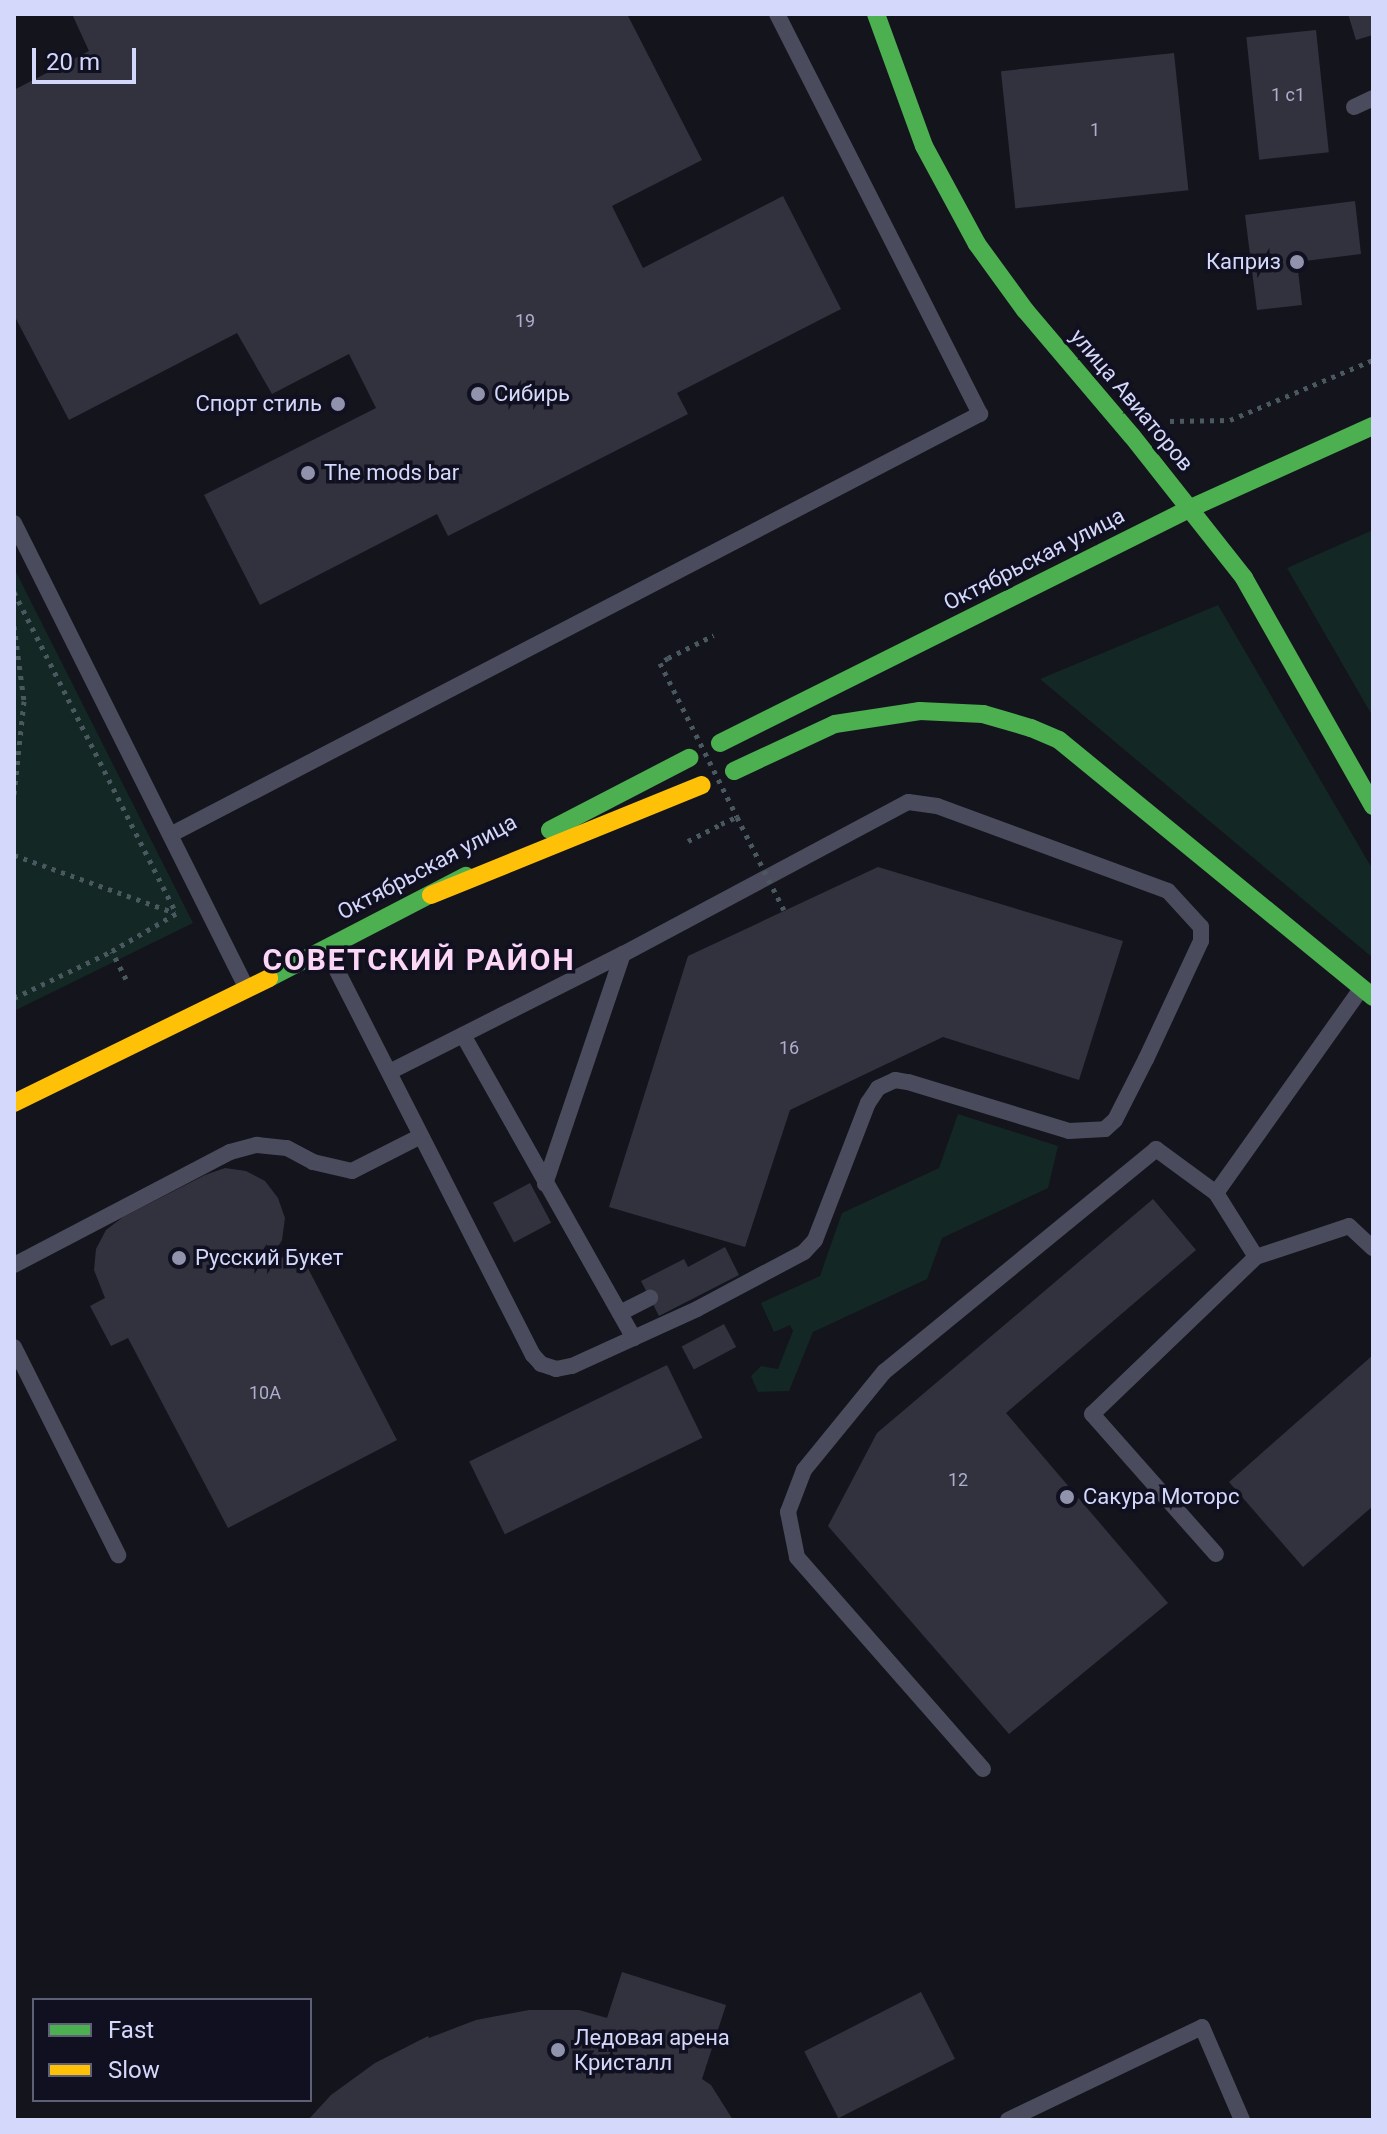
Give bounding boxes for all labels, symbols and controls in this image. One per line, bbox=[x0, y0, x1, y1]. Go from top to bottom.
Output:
scale bar bbox=[36, 32, 140, 82]
text: 20 m bbox=[46, 48, 100, 76]
house number: 1 с1 bbox=[1271, 84, 1305, 106]
house number: 1 bbox=[1090, 119, 1100, 141]
place label: Каприз bbox=[1206, 249, 1281, 275]
marker: Каприз bbox=[1288, 253, 1306, 271]
house number: 19 bbox=[515, 310, 535, 332]
street label: улица Авиаторов bbox=[1065, 324, 1199, 476]
place label: Сибирь bbox=[494, 381, 570, 407]
marker: Сибирь bbox=[469, 385, 487, 403]
place label: Спорт стиль bbox=[195, 391, 322, 417]
marker: Спорт стиль bbox=[329, 395, 347, 413]
place label: The mods bar bbox=[324, 460, 459, 486]
marker: The mods bar bbox=[299, 464, 317, 482]
street label: Октябрьская улица bbox=[939, 502, 1129, 616]
street label: Октябрьская улица bbox=[333, 809, 521, 925]
district label: СОВЕТСКИЙ РАЙОН bbox=[262, 942, 576, 978]
house number: 16 bbox=[779, 1037, 799, 1059]
place label: Русский Букет bbox=[195, 1245, 343, 1271]
marker: Русский Букет bbox=[170, 1249, 188, 1267]
house number: 10А bbox=[249, 1382, 281, 1404]
house number: 12 bbox=[948, 1469, 968, 1491]
place label: Сакура Моторс bbox=[1083, 1484, 1239, 1510]
marker: Сакура Моторс bbox=[1058, 1488, 1076, 1506]
legend bbox=[32, 1998, 312, 2102]
text: Fast bbox=[108, 2016, 154, 2044]
place label: Ледовая арена Кристалл bbox=[574, 2024, 730, 2076]
marker: Ледовая арена Кристалл bbox=[549, 2041, 567, 2059]
text: Slow bbox=[108, 2056, 160, 2084]

